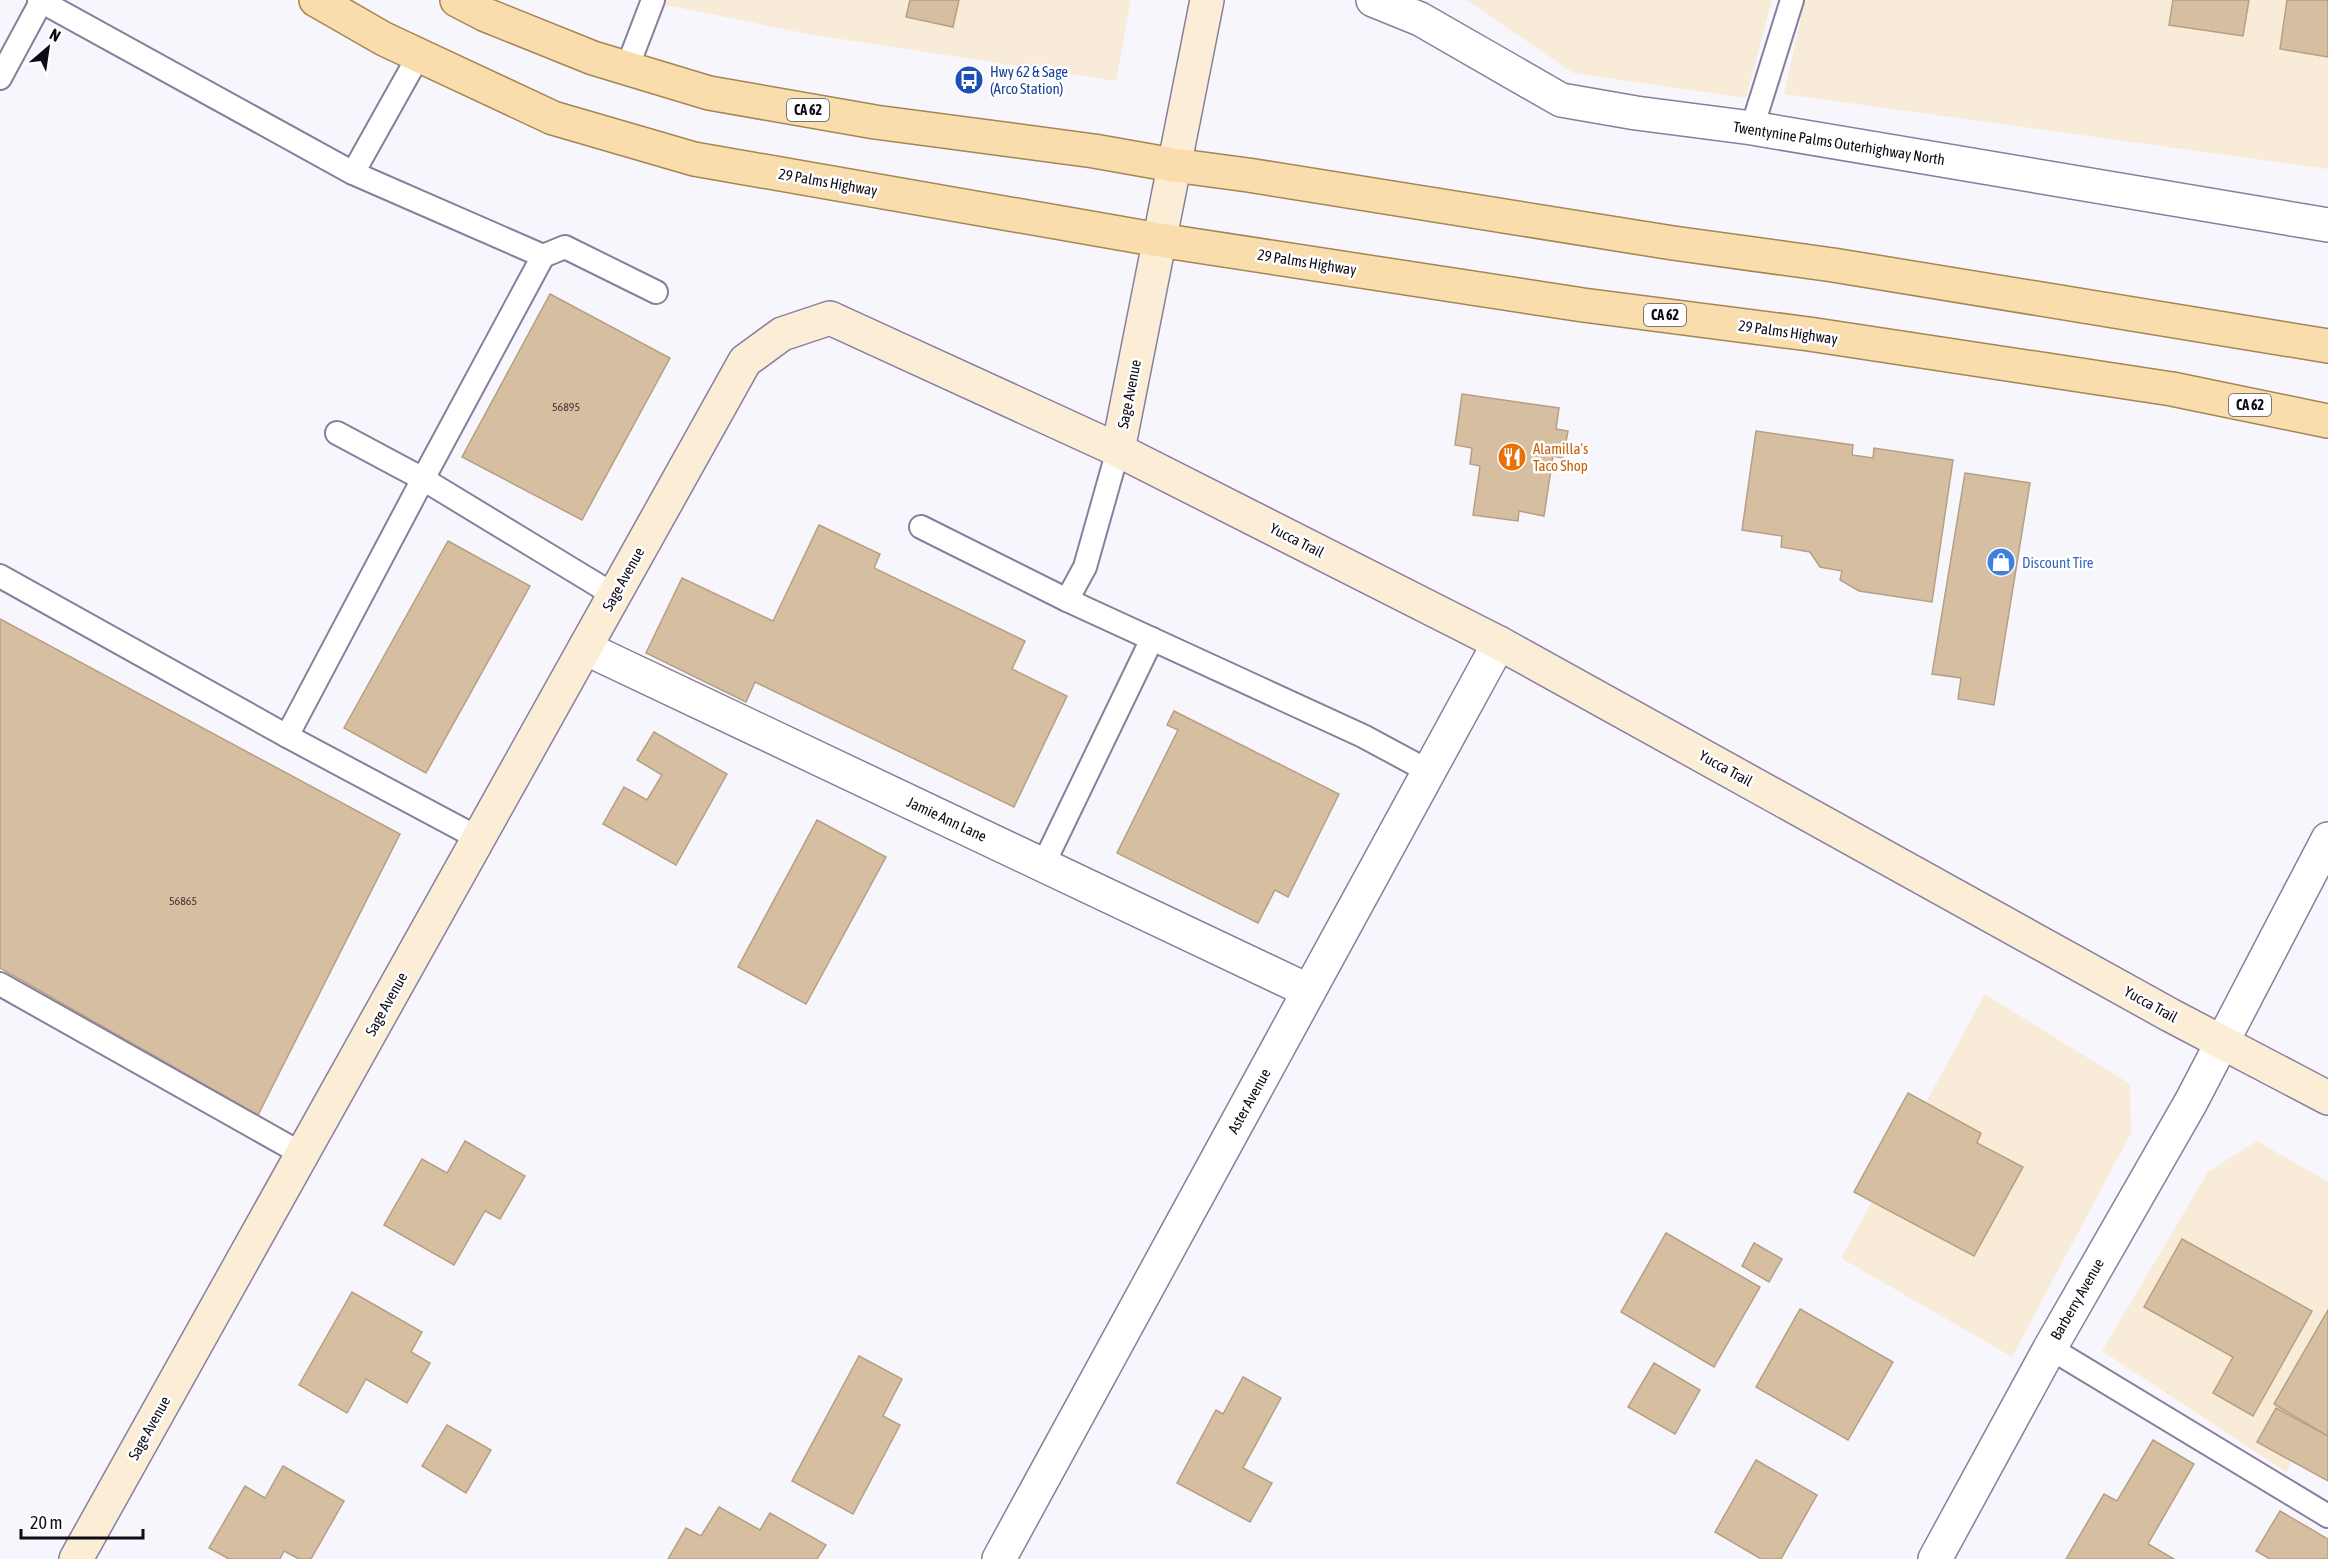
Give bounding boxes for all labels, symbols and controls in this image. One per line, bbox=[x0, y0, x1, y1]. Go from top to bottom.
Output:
north arrow bbox=[18, 18, 78, 78]
text: N bbox=[47, 25, 64, 45]
place label: Hwy 62 & Sage (Arco Station) bbox=[990, 63, 1068, 97]
bus stop icon: Hwy 62 & Sage (Arco Station) bbox=[953, 64, 985, 96]
road number: CA 62 bbox=[787, 99, 829, 121]
street label: Twentynine Palms Outerhighway North bbox=[1732, 118, 1946, 168]
street label: 29 Palms Highway bbox=[777, 165, 879, 199]
street label: 29 Palms Highway bbox=[1256, 246, 1358, 278]
road number: CA 62 bbox=[1644, 304, 1686, 326]
street label: 29 Palms Highway bbox=[1737, 317, 1839, 347]
street label: Sage Avenue bbox=[1114, 358, 1144, 430]
road number: CA 62 bbox=[2229, 394, 2271, 416]
house number: 56895 bbox=[552, 400, 580, 414]
place label: Alamilla's Taco Shop bbox=[1533, 440, 1588, 474]
restaurant icon: Alamilla's Taco Shop bbox=[1496, 441, 1528, 473]
street label: Yucca Trail bbox=[1267, 519, 1327, 561]
street label: Sage Avenue bbox=[599, 544, 647, 614]
shop icon: Discount Tire bbox=[1985, 546, 2017, 578]
place label: Discount Tire bbox=[2022, 554, 2094, 571]
street label: Yucca Trail bbox=[1696, 746, 1756, 790]
street label: Jamie Ann Lane bbox=[905, 793, 990, 845]
house number: 56865 bbox=[169, 894, 197, 908]
street label: Sage Avenue bbox=[362, 969, 410, 1039]
street label: Yucca Trail bbox=[2121, 982, 2181, 1026]
street label: Aster Avenue bbox=[1224, 1065, 1274, 1136]
street label: Barberry Avenue bbox=[2047, 1255, 2107, 1343]
street label: Sage Avenue bbox=[125, 1393, 173, 1463]
scale bar bbox=[21, 1502, 142, 1540]
text: 20 m bbox=[30, 1512, 62, 1533]

